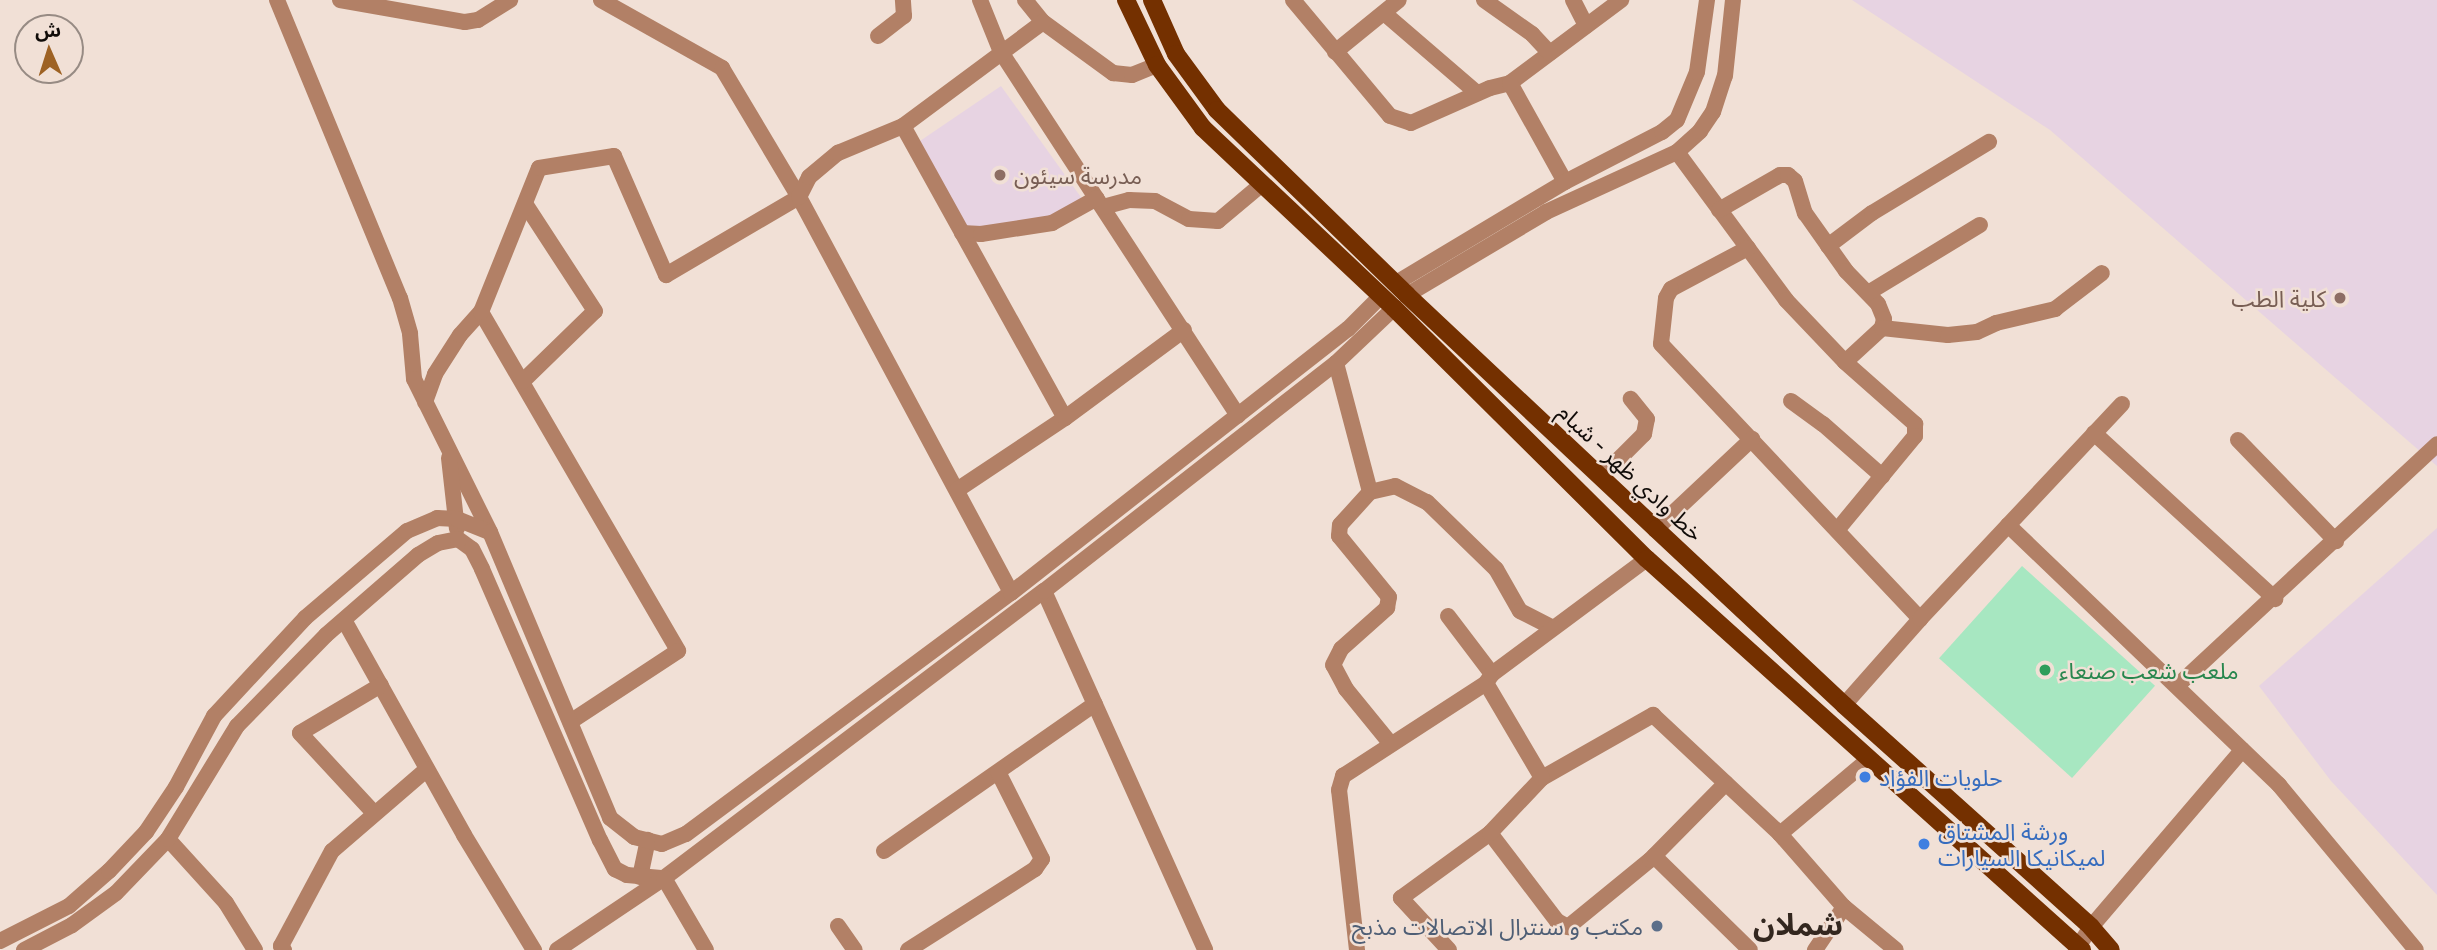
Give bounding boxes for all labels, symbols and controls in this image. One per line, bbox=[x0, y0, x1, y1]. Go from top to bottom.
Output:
north arrow bbox=[14, 14, 84, 84]
text: ش bbox=[34, 17, 62, 42]
place label: مدرسة سيئون bbox=[1014, 161, 1142, 189]
marker: مدرسة سيئون bbox=[992, 167, 1008, 183]
place label: كلية الطب bbox=[2231, 284, 2326, 312]
marker: كلية الطب bbox=[2332, 290, 2348, 306]
street label: خط وادي ظهر - شبام bbox=[1553, 398, 1709, 546]
place label: ملعب شعب صنعاء bbox=[2059, 656, 2239, 684]
marker: ملعب شعب صنعاء bbox=[2037, 662, 2053, 678]
place label: حلويات الفؤاد bbox=[1879, 763, 2003, 791]
marker: حلويات الفؤاد bbox=[1857, 769, 1873, 785]
place label: ورشة المشتاق لميكانيكا السيارات bbox=[1938, 817, 2106, 871]
marker: ورشة المشتاق لميكانيكا السيارات bbox=[1916, 836, 1932, 852]
district label: شملان bbox=[1753, 906, 1843, 942]
place label: مكتب و سنترال الاتصالات مذبح bbox=[1352, 912, 1643, 940]
marker: مكتب و سنترال الاتصالات مذبح bbox=[1649, 918, 1665, 934]

